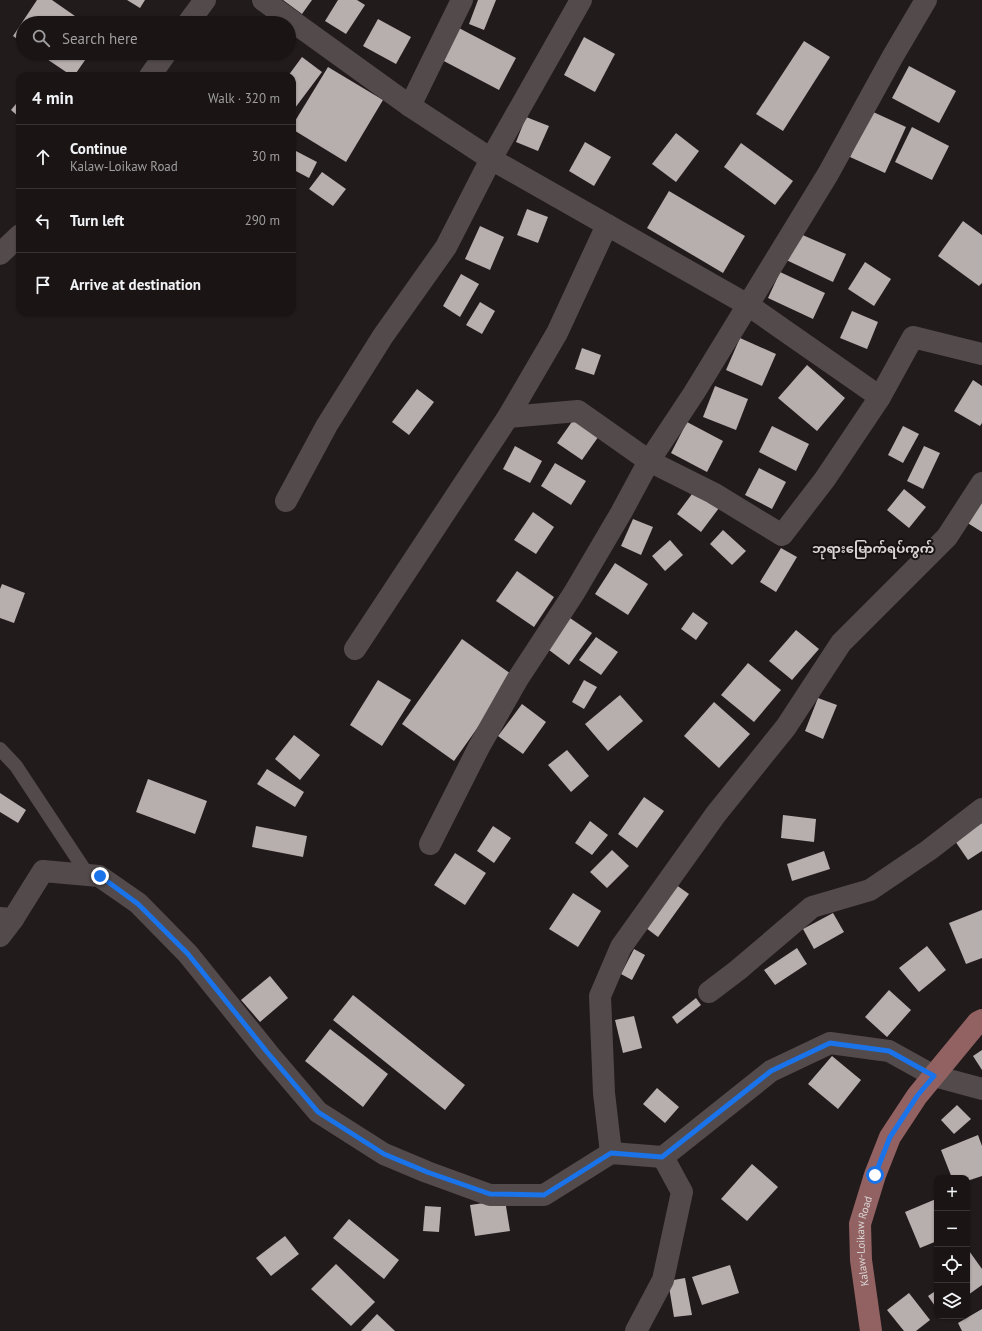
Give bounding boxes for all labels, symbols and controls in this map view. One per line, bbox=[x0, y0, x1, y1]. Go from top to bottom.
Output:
search box bbox=[16, 16, 296, 60]
icon: search bbox=[30, 27, 52, 49]
text: Search here bbox=[62, 29, 138, 48]
text: 4 min bbox=[32, 87, 73, 109]
text: Walk · 320 m bbox=[208, 90, 280, 107]
text: Continue bbox=[70, 139, 127, 158]
icon: ahead bbox=[32, 146, 54, 168]
text: 30 m bbox=[252, 148, 280, 165]
text: Kalaw-Loikaw Road bbox=[70, 158, 178, 175]
icon: left bbox=[32, 210, 54, 232]
text: Turn left bbox=[70, 211, 124, 230]
text: 290 m bbox=[245, 212, 280, 229]
icon: arrive bbox=[32, 274, 54, 296]
text: Arrive at destination bbox=[70, 275, 201, 294]
district label: ဘုရားမြောက်ရပ်ကွက် bbox=[812, 539, 934, 560]
route end bbox=[91, 867, 109, 885]
route start bbox=[866, 1166, 884, 1184]
map controls bbox=[934, 1175, 970, 1319]
button: + bbox=[934, 1175, 970, 1211]
street label: Kalaw-Loikaw Road bbox=[853, 1194, 875, 1287]
button: − bbox=[934, 1211, 970, 1247]
button: locate bbox=[934, 1247, 970, 1283]
button: layers bbox=[934, 1283, 970, 1319]

